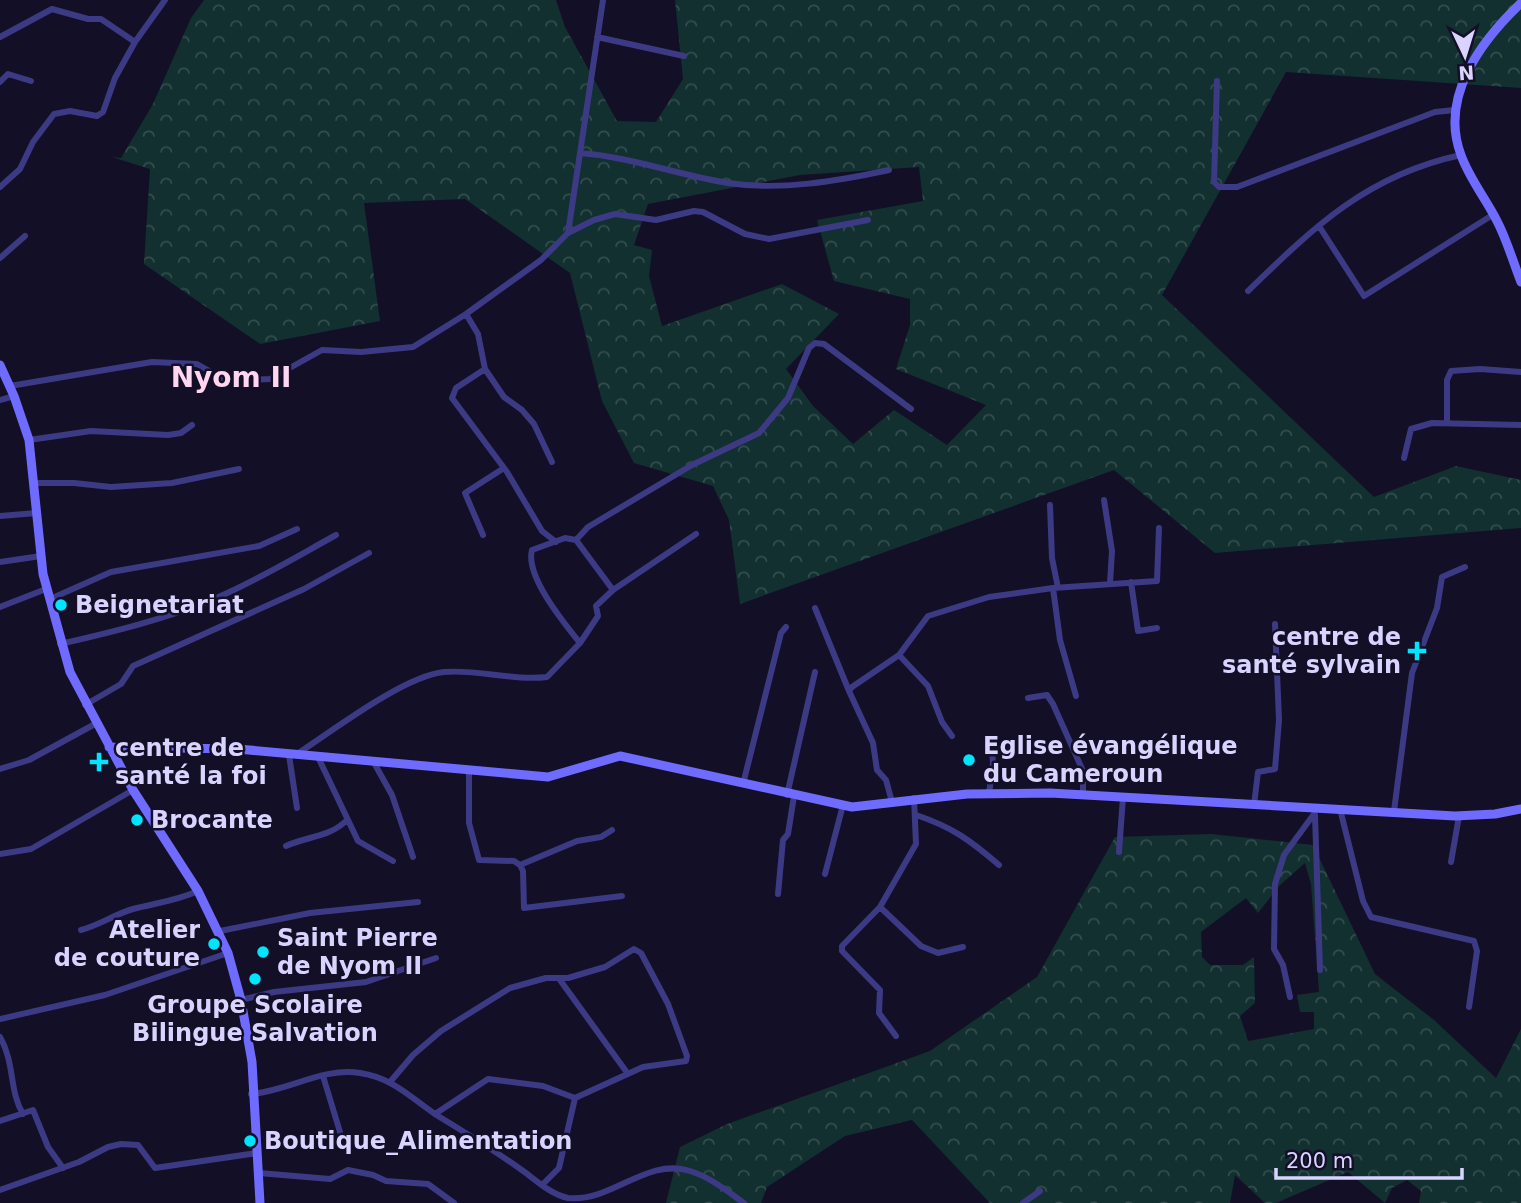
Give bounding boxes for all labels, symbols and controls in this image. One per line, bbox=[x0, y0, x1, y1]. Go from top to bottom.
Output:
north arrow bbox=[1430, 21, 1500, 91]
text: N bbox=[1457, 61, 1475, 84]
district label: Nyom II bbox=[171, 361, 291, 394]
place label: Beignetariat bbox=[75, 591, 244, 619]
marker: Beignetariat bbox=[53, 597, 69, 613]
place label: centre de santé sylvain bbox=[1222, 623, 1401, 679]
marker: centre de santé sylvain bbox=[1407, 641, 1427, 661]
place label: Eglise évangélique du Cameroun bbox=[983, 732, 1238, 788]
place label: centre de santé la foi bbox=[115, 734, 267, 790]
marker: centre de santé la foi bbox=[89, 752, 109, 772]
marker: Eglise évangélique du Cameroun bbox=[961, 752, 977, 768]
place label: Brocante bbox=[151, 806, 273, 834]
marker: Brocante bbox=[129, 812, 145, 828]
place label: Atelier de couture bbox=[54, 916, 200, 972]
place label: Saint Pierre de Nyom II bbox=[277, 924, 438, 980]
marker: Atelier de couture bbox=[206, 936, 222, 952]
marker: Saint Pierre de Nyom II bbox=[255, 944, 271, 960]
marker: Groupe Scolaire Bilingue Salvation bbox=[247, 971, 263, 987]
place label: Groupe Scolaire Bilingue Salvation bbox=[132, 991, 378, 1047]
place label: Boutique_Alimentation bbox=[264, 1127, 572, 1155]
marker: Boutique_Alimentation bbox=[242, 1133, 258, 1149]
scale bar bbox=[1276, 1136, 1462, 1180]
text: 200 m bbox=[1286, 1149, 1353, 1173]

